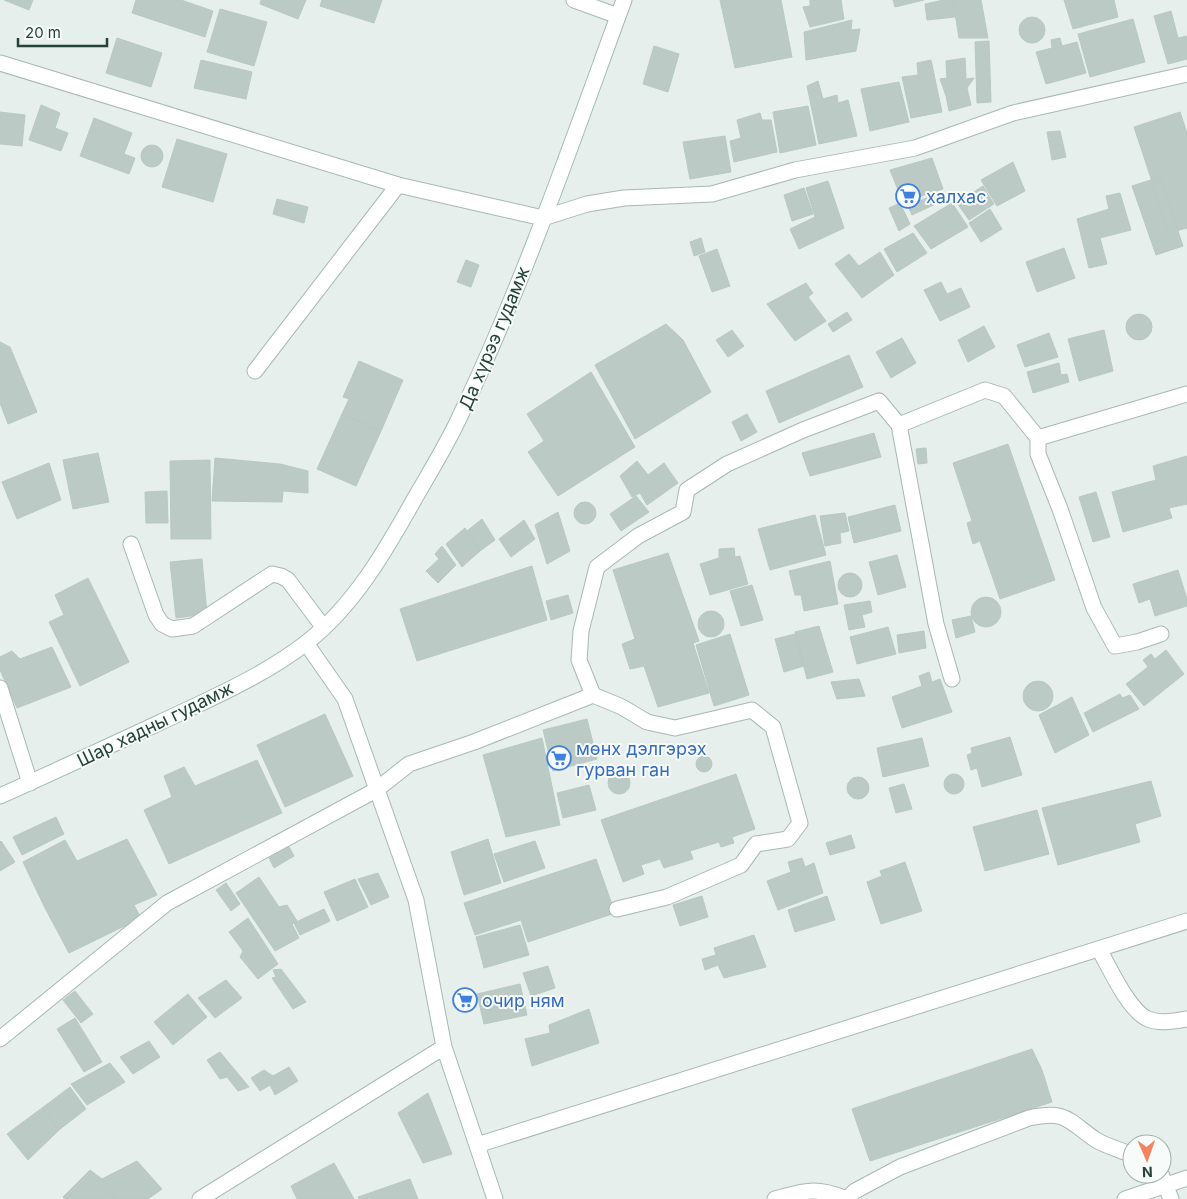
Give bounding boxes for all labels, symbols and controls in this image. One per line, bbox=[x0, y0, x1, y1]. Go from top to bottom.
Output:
scale bar bbox=[18, 15, 106, 47]
text: 20 m bbox=[25, 23, 61, 42]
supermarket icon: халхас bbox=[895, 183, 921, 209]
place label: халхас bbox=[926, 186, 987, 207]
street label: Да хүрээ гудамж bbox=[454, 263, 534, 413]
street label: Шар хадны гудамж bbox=[74, 677, 236, 771]
place label: мөнх дэлгэрэх гурван ган bbox=[576, 738, 707, 780]
supermarket icon: мөнх дэлгэрэх гурван ган bbox=[546, 745, 572, 771]
supermarket icon: очир ням bbox=[452, 987, 478, 1013]
place label: очир ням bbox=[482, 990, 565, 1011]
north arrow bbox=[1122, 1134, 1172, 1184]
text: N bbox=[1142, 1164, 1153, 1181]

